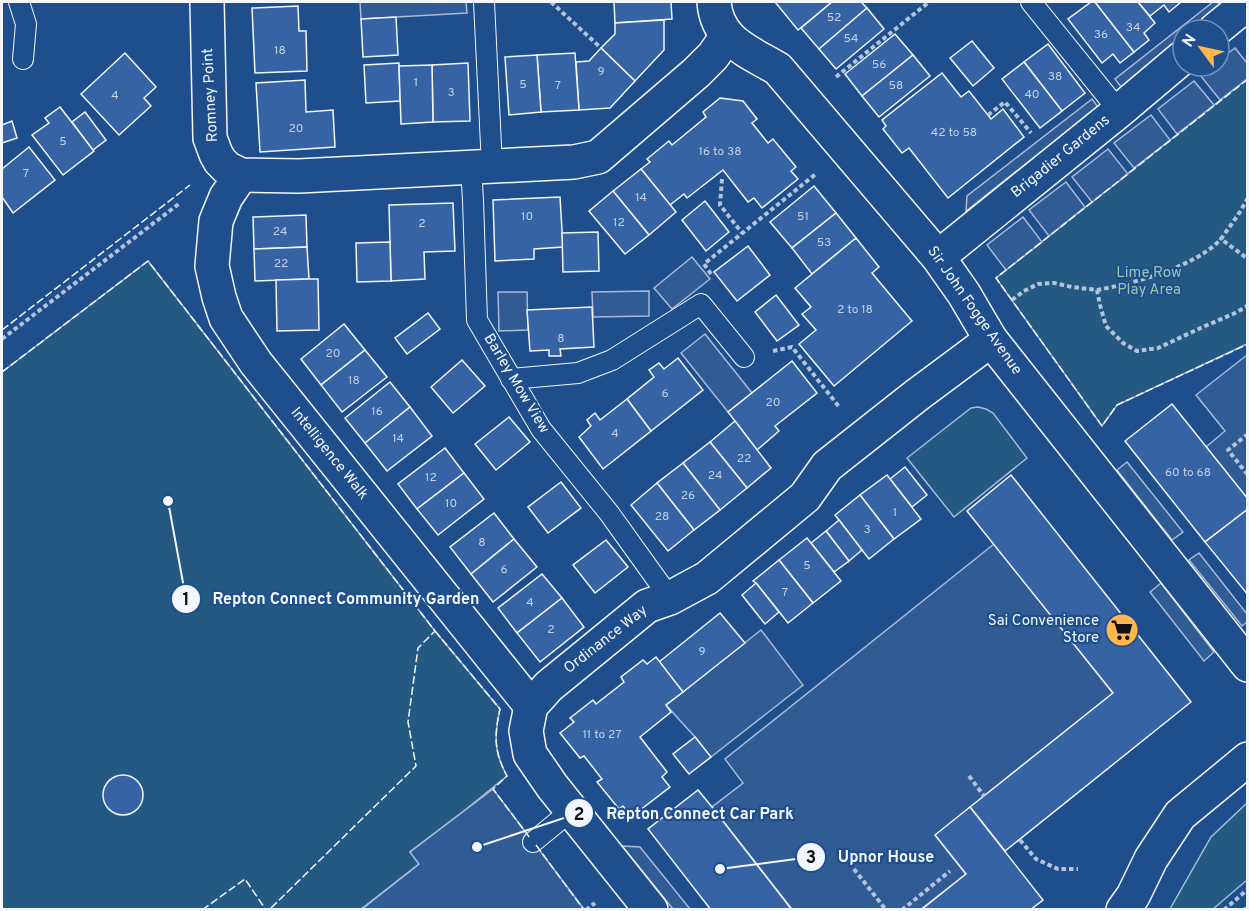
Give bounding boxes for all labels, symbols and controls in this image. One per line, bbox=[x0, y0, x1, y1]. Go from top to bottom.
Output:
house number: 52 bbox=[827, 10, 841, 26]
north arrow bbox=[1171, 18, 1231, 78]
house number: 34 bbox=[1126, 20, 1140, 36]
house number: 36 bbox=[1094, 27, 1108, 43]
house number: 54 bbox=[843, 31, 859, 47]
text: N bbox=[1179, 31, 1202, 51]
house number: 18 bbox=[274, 43, 286, 59]
street label: Romney Point bbox=[199, 47, 223, 143]
house number: 56 bbox=[872, 57, 886, 73]
house number: 9 bbox=[597, 64, 605, 80]
house number: 38 bbox=[1048, 69, 1062, 85]
house number: 1 bbox=[414, 75, 418, 91]
house number: 5 bbox=[519, 77, 527, 93]
house number: 7 bbox=[555, 78, 561, 94]
house number: 58 bbox=[889, 78, 903, 94]
house number: 3 bbox=[447, 85, 455, 101]
house number: 40 bbox=[1024, 87, 1040, 103]
house number: 4 bbox=[111, 88, 119, 104]
street label: Brigadier Gardens bbox=[1008, 111, 1114, 203]
house number: 20 bbox=[288, 121, 304, 137]
house number: 42 to 58 bbox=[931, 125, 977, 141]
house number: 5 bbox=[59, 134, 67, 150]
house number: 16 to 38 bbox=[699, 144, 741, 160]
house number: 7 bbox=[23, 166, 29, 182]
house number: 14 bbox=[635, 190, 647, 206]
house number: 10 bbox=[521, 209, 533, 225]
house number: 51 bbox=[797, 209, 809, 225]
house number: 12 bbox=[613, 215, 625, 231]
house number: 2 bbox=[418, 216, 426, 232]
house number: 24 bbox=[273, 224, 287, 240]
house number: 53 bbox=[817, 235, 831, 251]
street label: Sir John Fogge Avenue bbox=[922, 243, 1026, 379]
house number: 22 bbox=[274, 256, 288, 272]
park label: Lime Row Play Area bbox=[1116, 264, 1182, 300]
house number: 2 to 18 bbox=[837, 302, 873, 318]
street label: Barley Mow View bbox=[479, 331, 553, 438]
house number: 8 bbox=[557, 331, 565, 347]
house number: 20 bbox=[325, 346, 341, 362]
house number: 18 bbox=[348, 373, 360, 389]
house number: 6 bbox=[661, 386, 669, 402]
house number: 20 bbox=[765, 395, 781, 411]
street label: Intelligence Walk bbox=[286, 404, 372, 504]
house number: 16 bbox=[371, 404, 383, 420]
house number: 4 bbox=[611, 426, 619, 442]
house number: 14 bbox=[392, 431, 404, 447]
house number: 22 bbox=[737, 451, 751, 467]
house number: 60 to 68 bbox=[1165, 465, 1211, 481]
house number: 24 bbox=[708, 468, 722, 484]
house number: 12 bbox=[425, 470, 437, 486]
house number: 26 bbox=[681, 488, 695, 504]
house number: 10 bbox=[445, 496, 457, 512]
house number: 1 bbox=[893, 505, 897, 521]
house number: 28 bbox=[655, 509, 669, 525]
house number: 3 bbox=[863, 522, 871, 538]
house number: 8 bbox=[478, 535, 486, 551]
house number: 5 bbox=[803, 558, 811, 574]
house number: 6 bbox=[500, 562, 508, 578]
callout: Repton Connect Community Garden bbox=[171, 582, 492, 616]
house number: 7 bbox=[782, 585, 788, 601]
text: 1 bbox=[182, 589, 190, 612]
text: Repton Connect Community Garden bbox=[212, 590, 480, 610]
house number: 4 bbox=[526, 595, 534, 611]
street label: Ordinance Way bbox=[560, 601, 652, 679]
place label: Sai Convenience Store bbox=[988, 612, 1099, 648]
supermarket icon: Sai Convenience Store bbox=[1104, 612, 1140, 648]
house number: 2 bbox=[547, 622, 555, 638]
house number: 9 bbox=[698, 644, 706, 660]
house number: 11 to 27 bbox=[582, 727, 622, 743]
callout: Repton Connect Car Park bbox=[564, 796, 806, 830]
text: 2 bbox=[573, 804, 585, 827]
text: Repton Connect Car Park bbox=[606, 805, 794, 825]
callout: Upnor House bbox=[796, 840, 947, 874]
text: 3 bbox=[806, 847, 816, 870]
text: Upnor House bbox=[838, 848, 934, 868]

